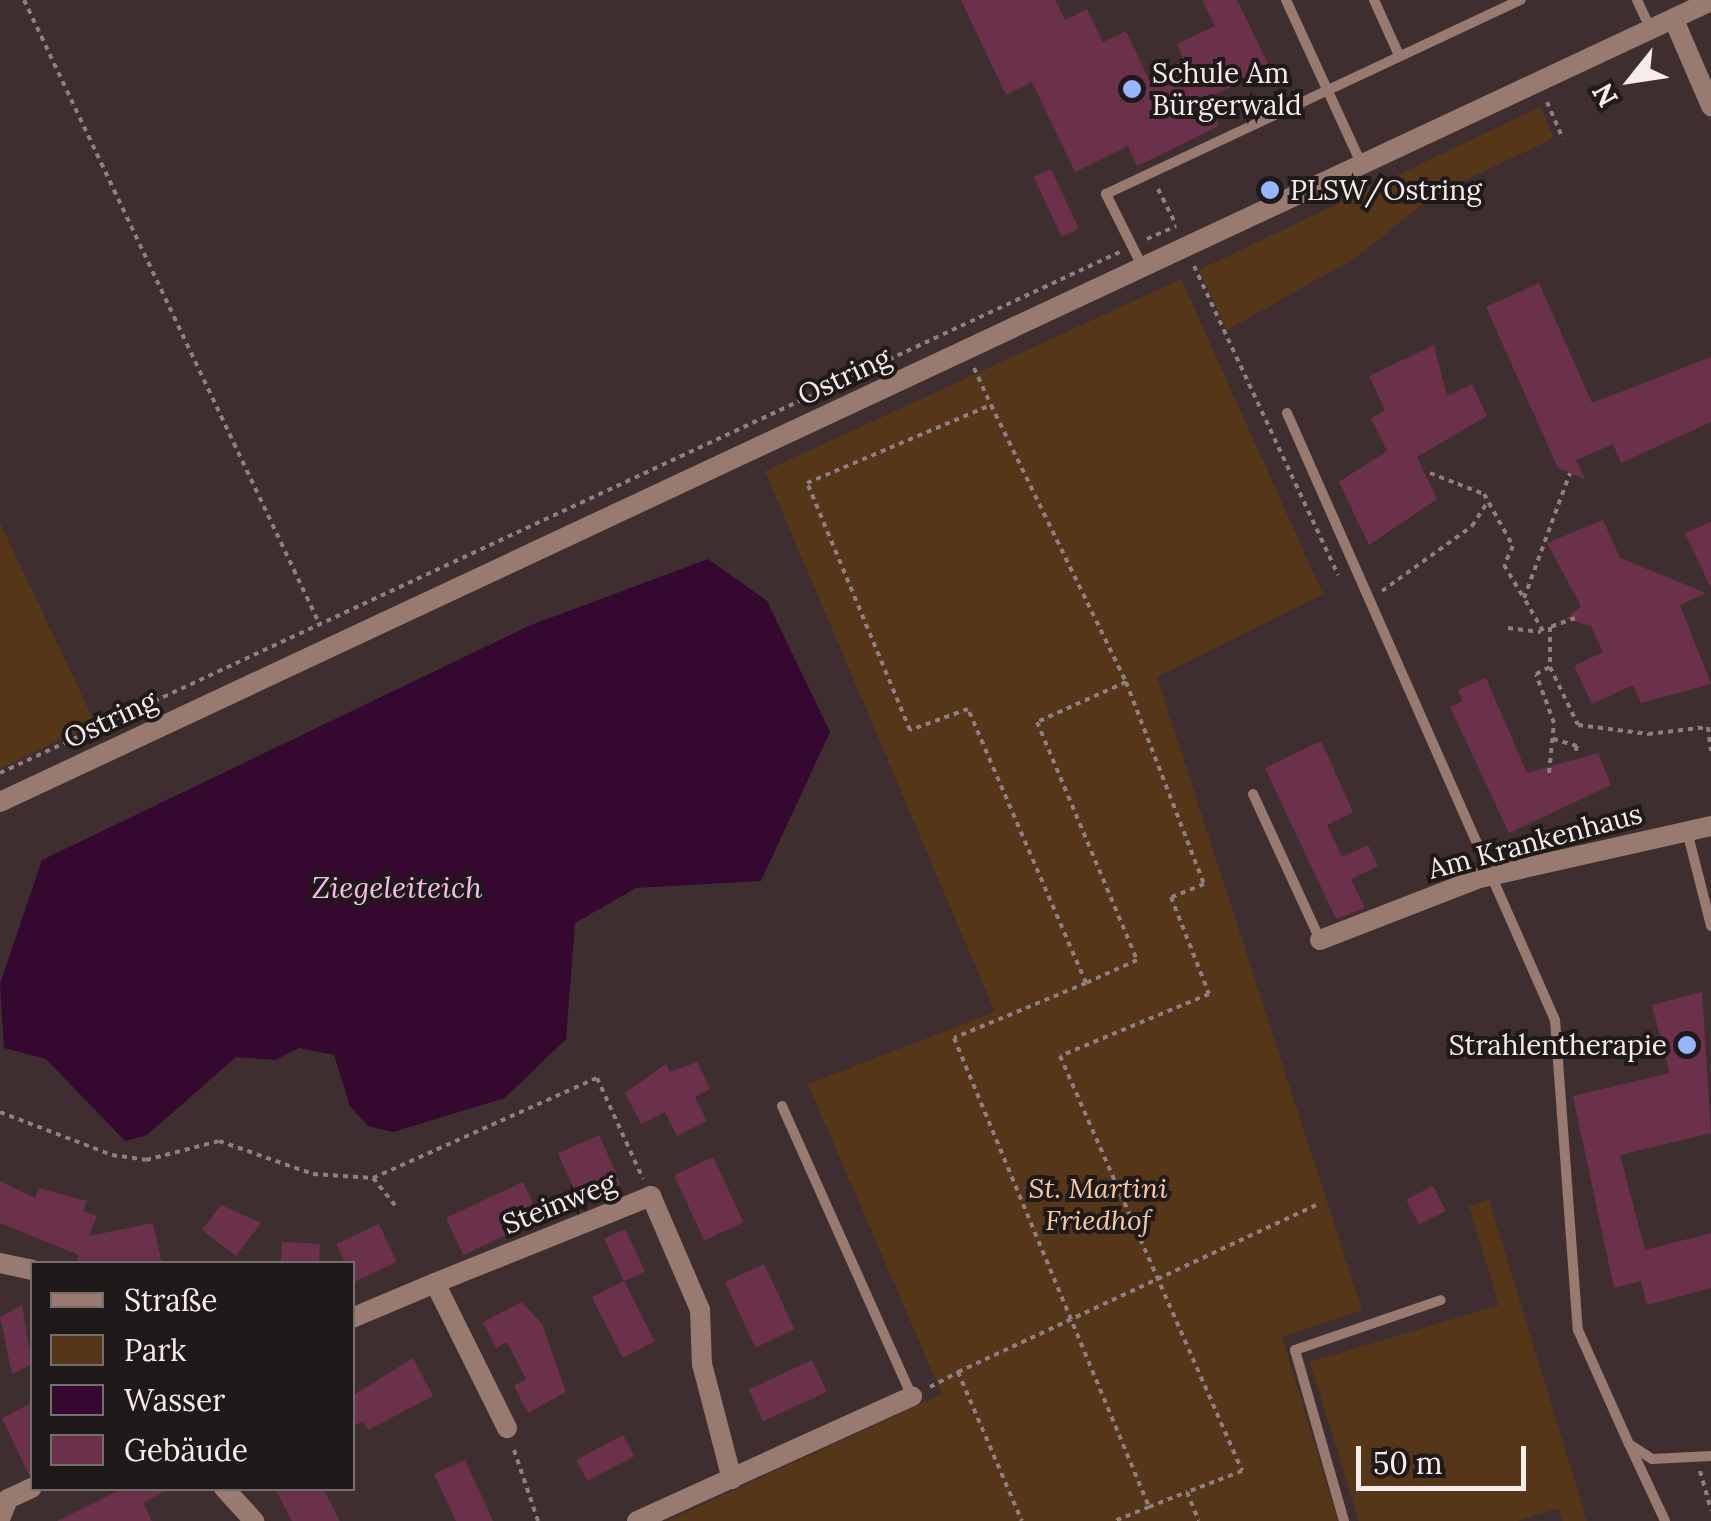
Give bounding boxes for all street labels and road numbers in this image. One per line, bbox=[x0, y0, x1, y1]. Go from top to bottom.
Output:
street label: Ostring bbox=[792, 340, 896, 412]
street label: Ostring bbox=[58, 683, 162, 755]
street label: Am Krankenhaus bbox=[1424, 796, 1646, 886]
street label: Steinweg bbox=[498, 1165, 620, 1241]

